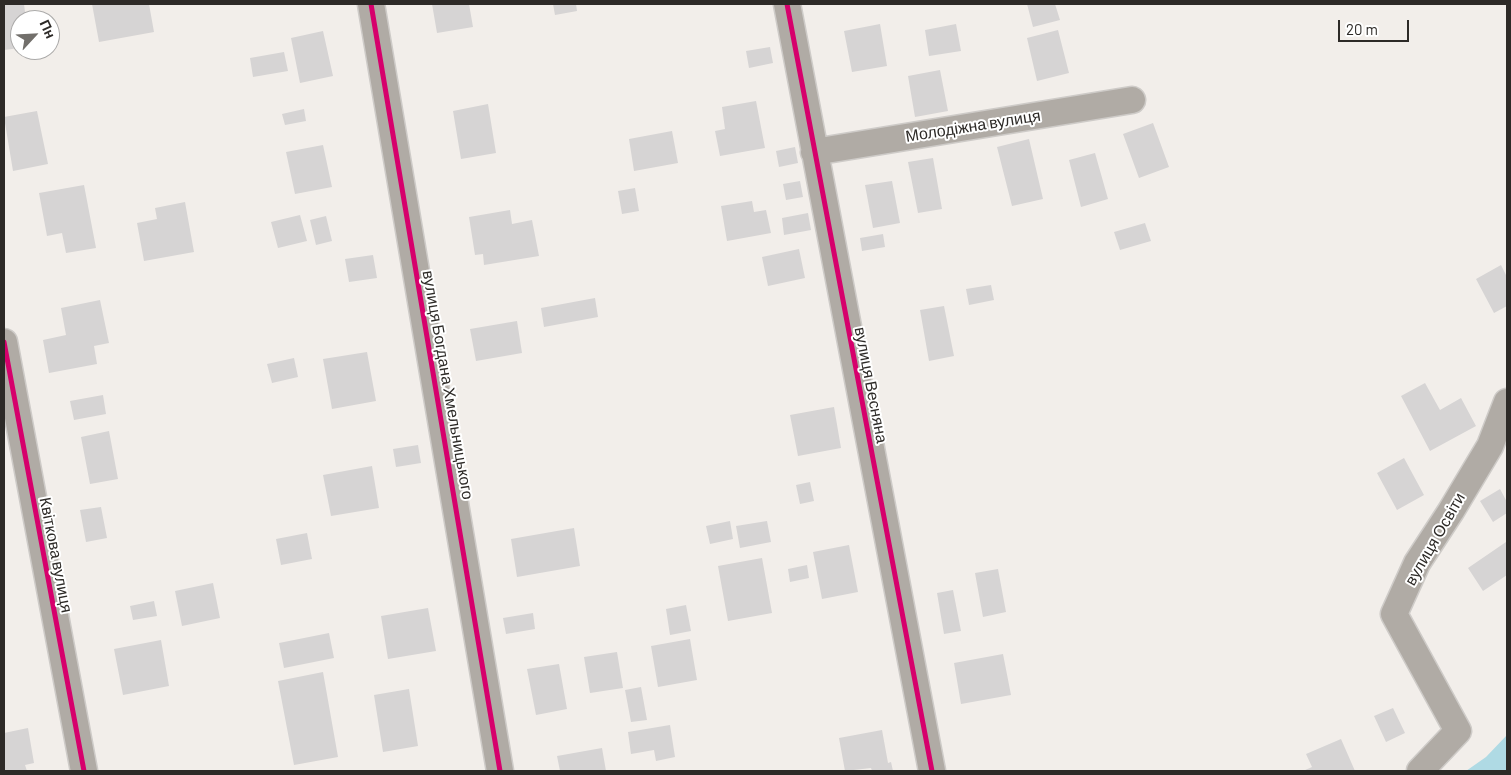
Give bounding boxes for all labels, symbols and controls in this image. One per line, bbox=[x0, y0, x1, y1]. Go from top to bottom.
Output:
north arrow bbox=[10, 10, 60, 60]
scale bar bbox=[1341, 10, 1412, 42]
text: Пн bbox=[37, 17, 60, 41]
text: 20 m bbox=[1346, 20, 1378, 38]
street label: Молодіжна вулиця bbox=[904, 106, 1042, 146]
street label: вулиця Богдана Хмельницького bbox=[418, 269, 478, 501]
street label: вулиця Весняна bbox=[850, 325, 892, 445]
street label: вулиця Освіти bbox=[1401, 489, 1469, 589]
street label: Квіткова вулиця bbox=[35, 496, 77, 614]

